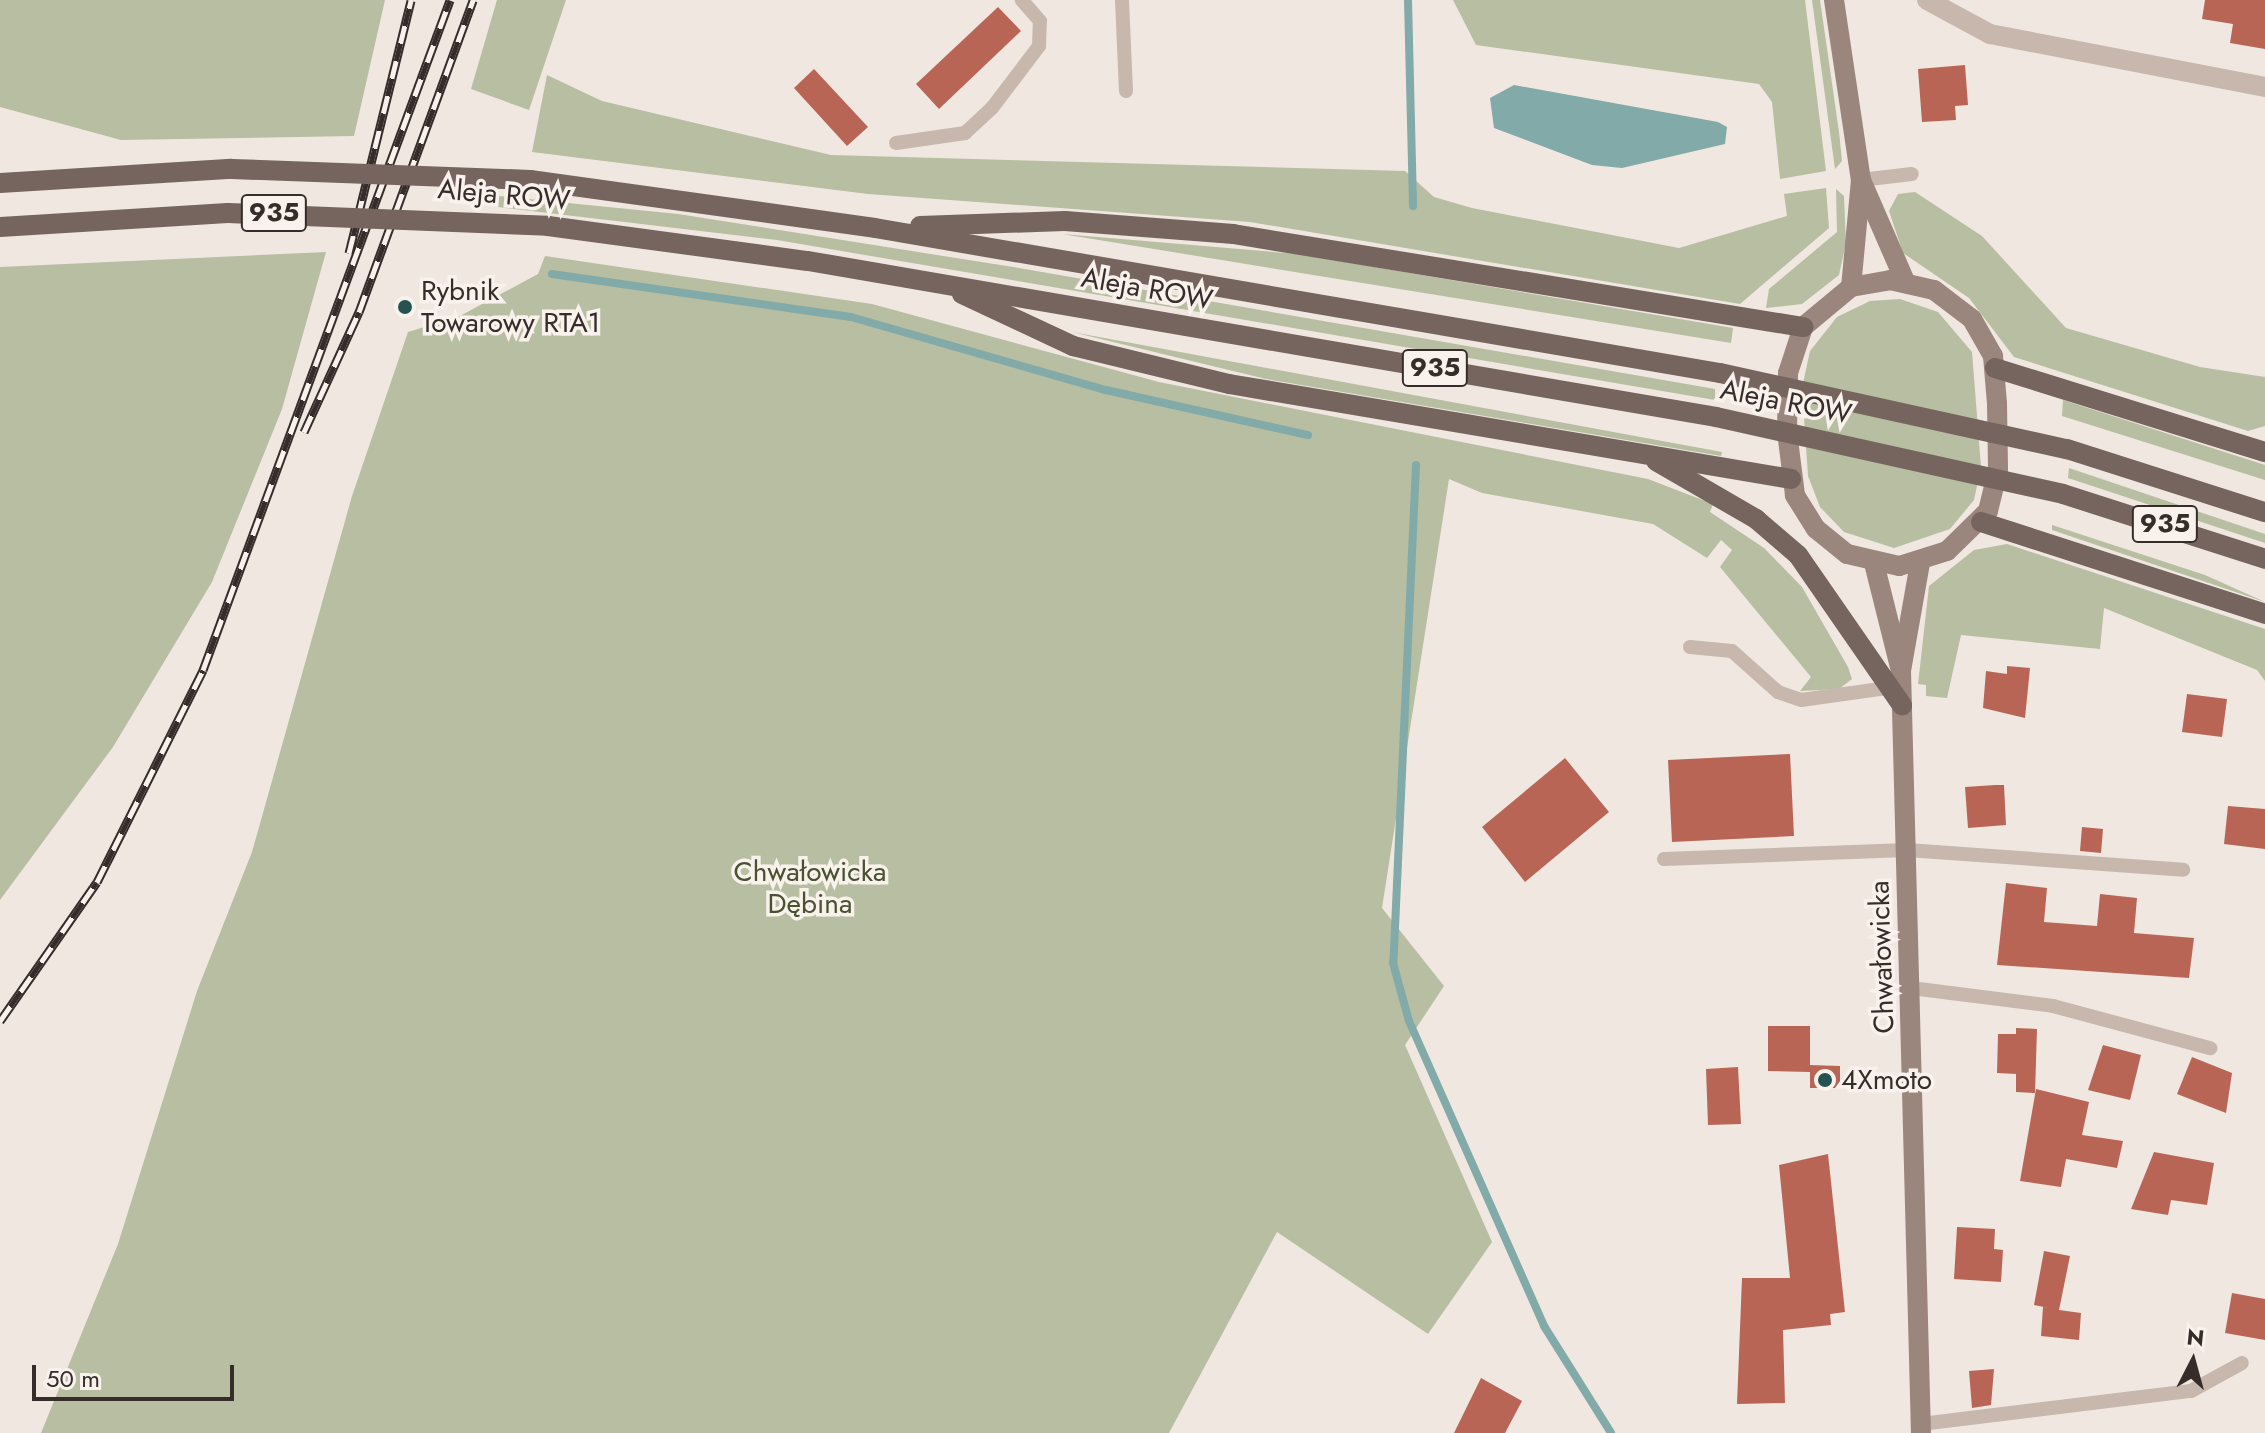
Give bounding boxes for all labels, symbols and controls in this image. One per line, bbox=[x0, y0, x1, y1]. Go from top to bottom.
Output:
street label: Aleja ROW bbox=[436, 172, 572, 218]
road number: 935 bbox=[240, 191, 308, 235]
street label: Aleja ROW bbox=[1079, 261, 1215, 317]
place label: Rybnik Towarowy RTA1 bbox=[421, 274, 600, 340]
marker: Rybnik Towarowy RTA1 bbox=[396, 298, 414, 316]
road number: 935 bbox=[1401, 346, 1469, 390]
street label: Aleja ROW bbox=[1718, 373, 1854, 431]
road number: 935 bbox=[2131, 502, 2199, 546]
park label: Chwałowicka Dębina bbox=[733, 855, 887, 921]
street label: Chwałowicka bbox=[1863, 880, 1901, 1034]
place label: 4Xmoto bbox=[1841, 1063, 1932, 1097]
marker: 4Xmoto bbox=[1816, 1071, 1834, 1089]
text: N bbox=[2185, 1320, 2206, 1354]
north arrow bbox=[2153, 1321, 2233, 1401]
scale bar bbox=[36, 1349, 238, 1399]
text: 50 m bbox=[46, 1361, 100, 1396]

